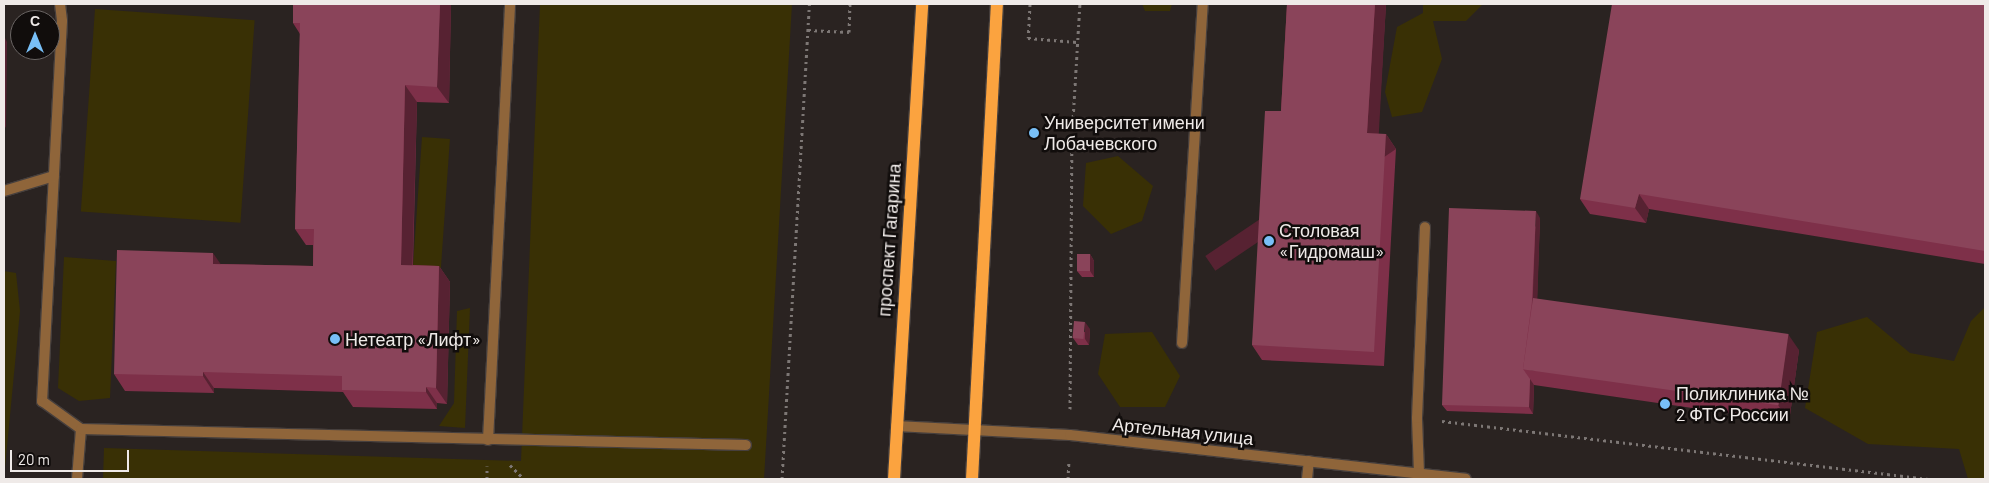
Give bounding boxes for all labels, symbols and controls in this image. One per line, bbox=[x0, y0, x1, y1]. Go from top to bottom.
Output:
north arrow bbox=[10, 10, 60, 60]
text: С bbox=[30, 12, 40, 29]
place label: Университет имени Лобачевского bbox=[1044, 112, 1205, 154]
marker: Университет имени Лобачевского bbox=[1028, 127, 1040, 139]
street label: проспект Гагарина bbox=[873, 163, 905, 317]
place label: Столовая «Гидромаш» bbox=[1279, 220, 1385, 262]
marker: Столовая «Гидромаш» bbox=[1263, 235, 1275, 247]
place label: Нетеатр «Лифт» bbox=[345, 328, 481, 350]
marker: Нетеатр «Лифт» bbox=[329, 333, 341, 345]
place label: Поликлиника № 2 ФТС России bbox=[1676, 383, 1809, 426]
marker: Поликлиника № 2 ФТС России bbox=[1658, 397, 1672, 411]
street label: Артельная улица bbox=[1111, 413, 1255, 449]
scale bar bbox=[12, 440, 131, 472]
text: 20 m bbox=[18, 450, 50, 468]

